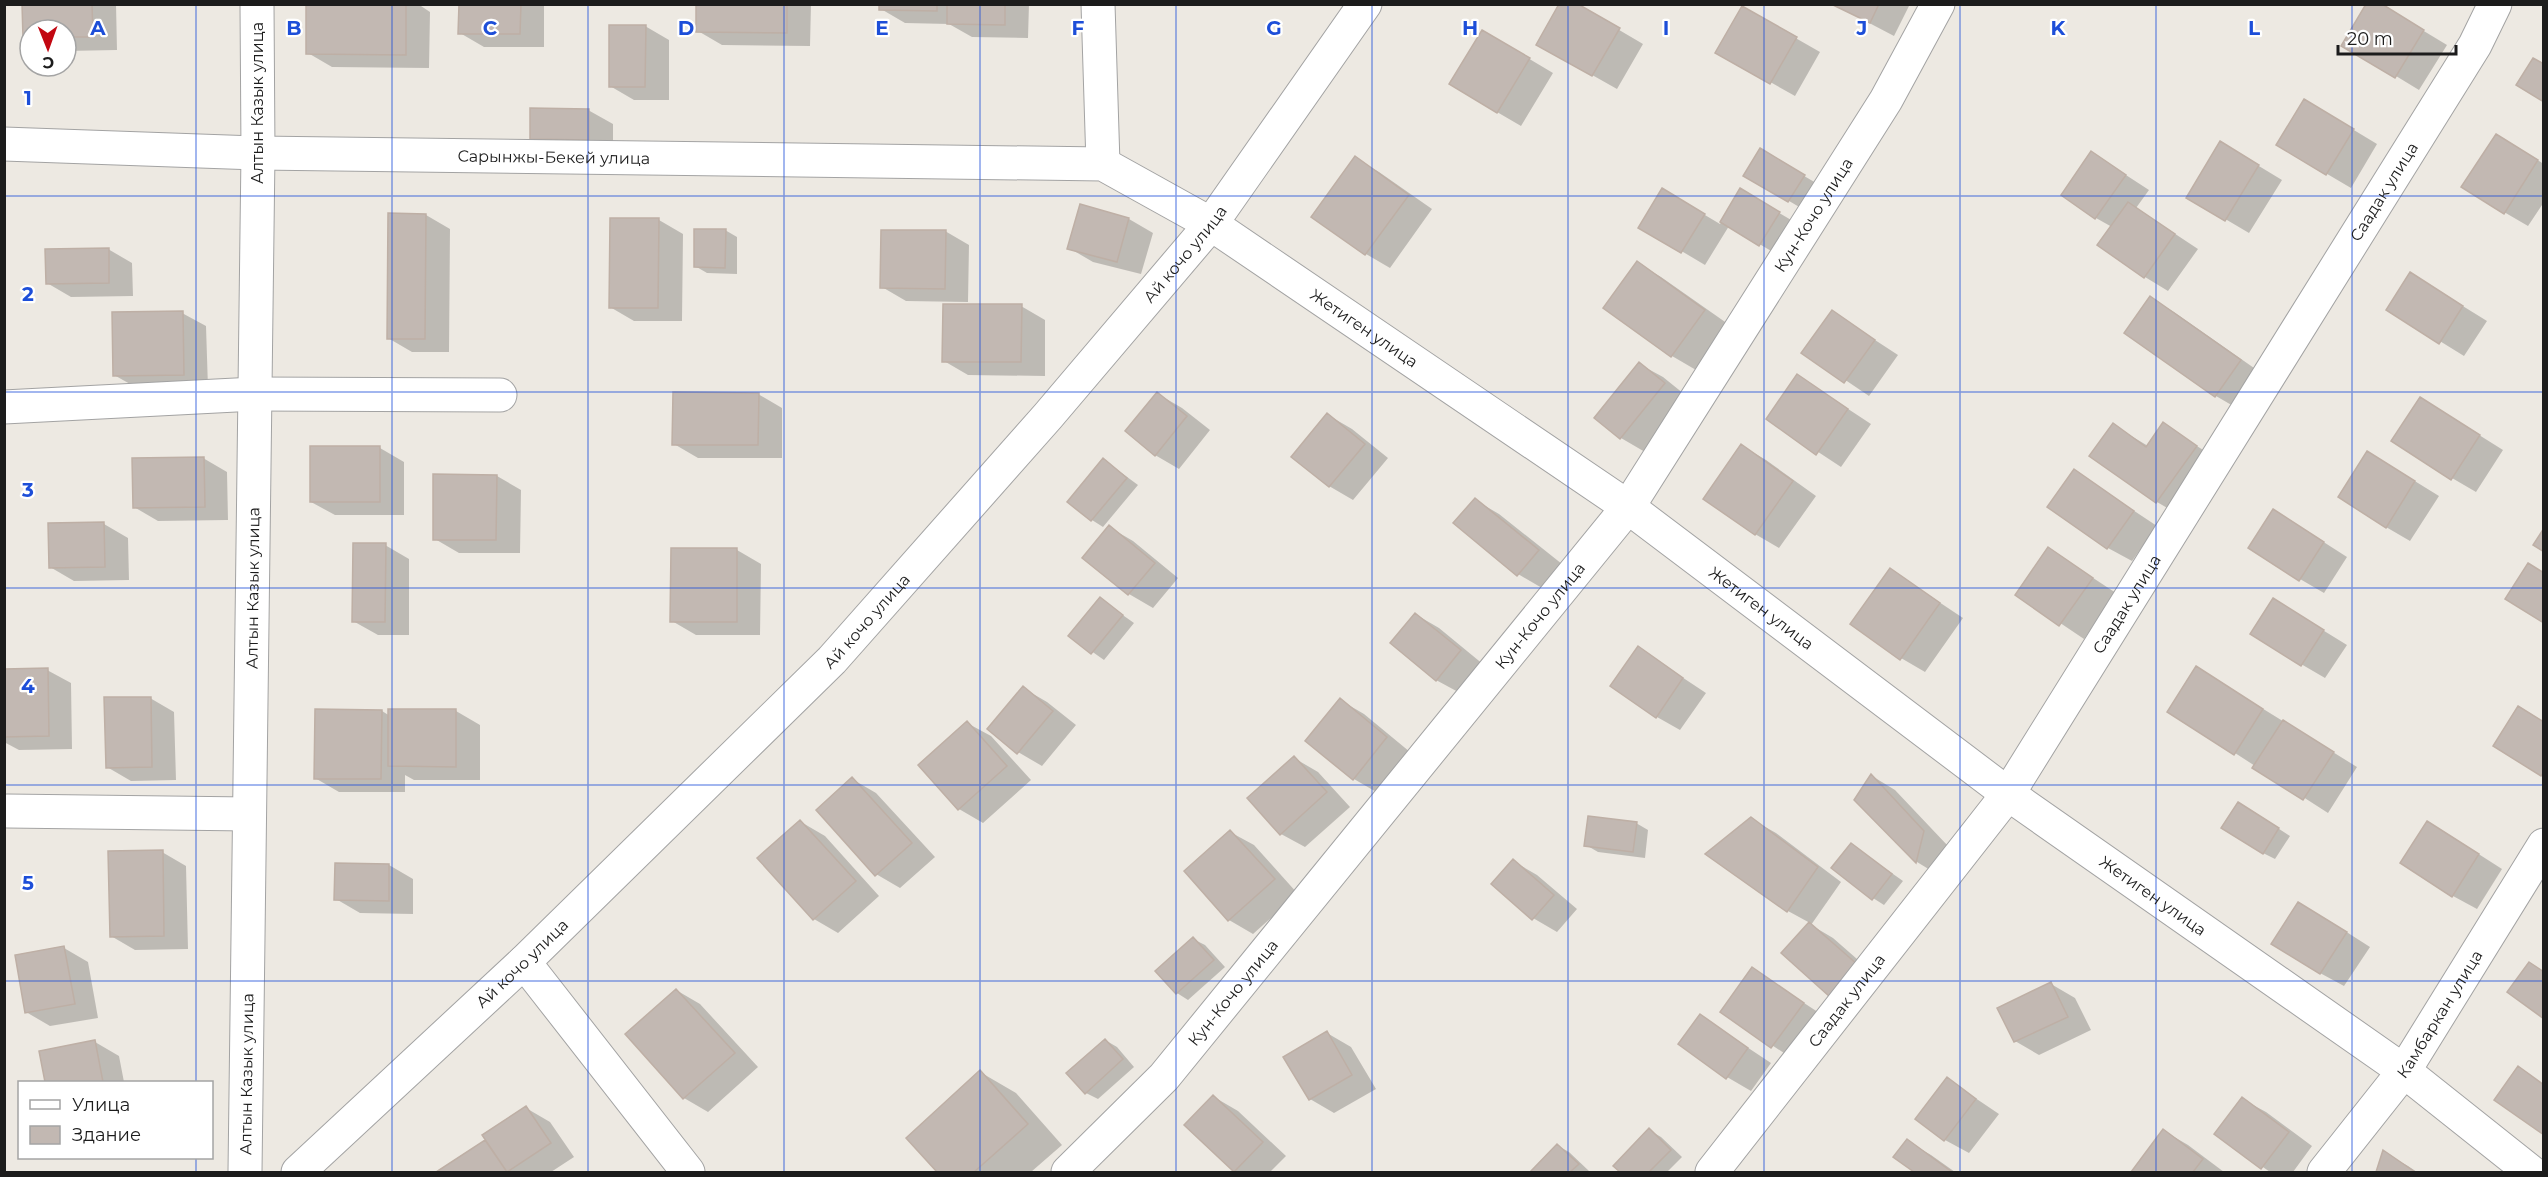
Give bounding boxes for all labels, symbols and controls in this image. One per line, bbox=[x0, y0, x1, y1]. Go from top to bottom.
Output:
text: A bbox=[89, 16, 106, 40]
text: B bbox=[286, 16, 302, 40]
text: C bbox=[483, 16, 498, 40]
text: D bbox=[678, 16, 694, 40]
text: E bbox=[875, 16, 889, 40]
text: F bbox=[1072, 16, 1085, 40]
text: G bbox=[1266, 16, 1282, 40]
text: H bbox=[1462, 16, 1478, 40]
text: I bbox=[1663, 16, 1669, 40]
text: J bbox=[1856, 16, 1867, 40]
text: K bbox=[2051, 16, 2067, 40]
text: L bbox=[2248, 16, 2260, 40]
north arrow bbox=[18, 18, 78, 78]
scale bar bbox=[2338, 18, 2456, 56]
street label: Алтын Казык улица bbox=[248, 22, 267, 184]
text: 20 m bbox=[2347, 28, 2393, 50]
text: С bbox=[42, 53, 54, 72]
text: 1 bbox=[24, 86, 32, 110]
street label: Саадак улица bbox=[2346, 139, 2422, 245]
street label: Сарынжы-Бекей улица bbox=[457, 147, 650, 168]
street label: Кун-Кочо улица bbox=[1770, 154, 1857, 276]
street label: Ай кочо улица bbox=[1140, 202, 1231, 307]
text: 2 bbox=[22, 282, 34, 306]
street label: Жетиген улица bbox=[1307, 285, 1421, 372]
text: 3 bbox=[21, 478, 34, 502]
street label: Алтын Казык улица bbox=[242, 507, 263, 669]
street label: Саадак улица bbox=[2089, 551, 2165, 657]
street label: Кун-Кочо улица bbox=[1491, 559, 1589, 673]
street label: Жетиген улица bbox=[1705, 563, 1817, 654]
street label: Ай кочо улица bbox=[820, 570, 914, 673]
text: 4 bbox=[21, 674, 35, 698]
street label: Жетиген улица bbox=[2096, 852, 2210, 940]
text: 5 bbox=[22, 871, 34, 895]
street label: Ай кочо улица bbox=[472, 915, 572, 1012]
street label: Кун-Кочо улица bbox=[1184, 936, 1282, 1050]
street label: Камбаркан улица bbox=[2393, 947, 2487, 1082]
street label: Саадак улица bbox=[1804, 950, 1889, 1051]
street label: Алтын Казык улица bbox=[236, 993, 257, 1155]
legend bbox=[18, 1081, 213, 1159]
text: Улица bbox=[72, 1094, 130, 1116]
text: Здание bbox=[72, 1124, 141, 1146]

